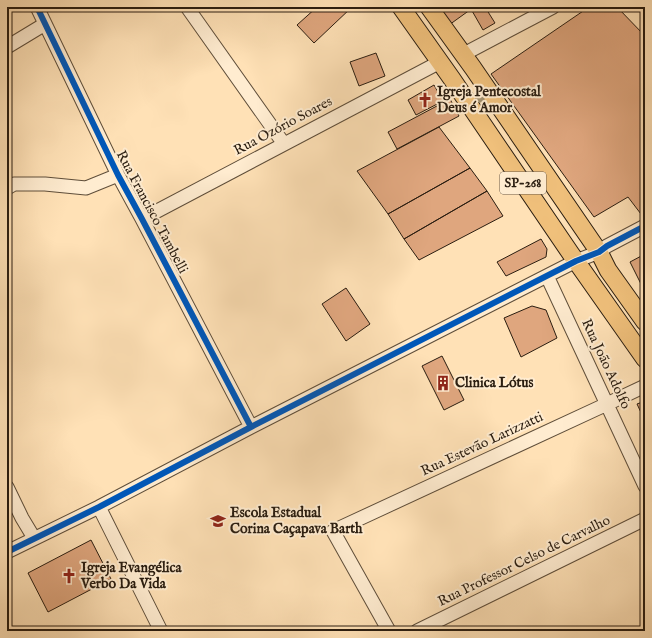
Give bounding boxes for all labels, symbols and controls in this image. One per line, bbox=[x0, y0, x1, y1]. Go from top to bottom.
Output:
place label: Igreja Pentecostal Deus é Amor bbox=[437, 83, 542, 117]
church icon: Igreja Pentecostal Deus é Amor bbox=[416, 91, 434, 109]
street label: Rua Ozório Soares bbox=[231, 92, 336, 160]
street label: Rua Francisco Tambelli bbox=[112, 147, 192, 277]
road number: SP-268 bbox=[500, 172, 546, 194]
street label: Rua João Adolfo bbox=[577, 316, 635, 412]
building icon: Clinica Lótus bbox=[434, 374, 452, 392]
place label: Clinica Lótus bbox=[455, 374, 534, 392]
street label: Rua Estevão Larizzatti bbox=[418, 408, 546, 480]
place label: Escola Estadual Corina Caçapava Barth bbox=[230, 504, 363, 538]
street label: Rua Professor Celso de Carvalho bbox=[435, 511, 614, 611]
school or university icon: Escola Estadual Corina Caçapava Barth bbox=[209, 512, 227, 530]
place label: Igreja Evangélica Verbo Da Vida bbox=[80, 559, 182, 593]
church icon: Igreja Evangélica Verbo Da Vida bbox=[60, 567, 78, 585]

